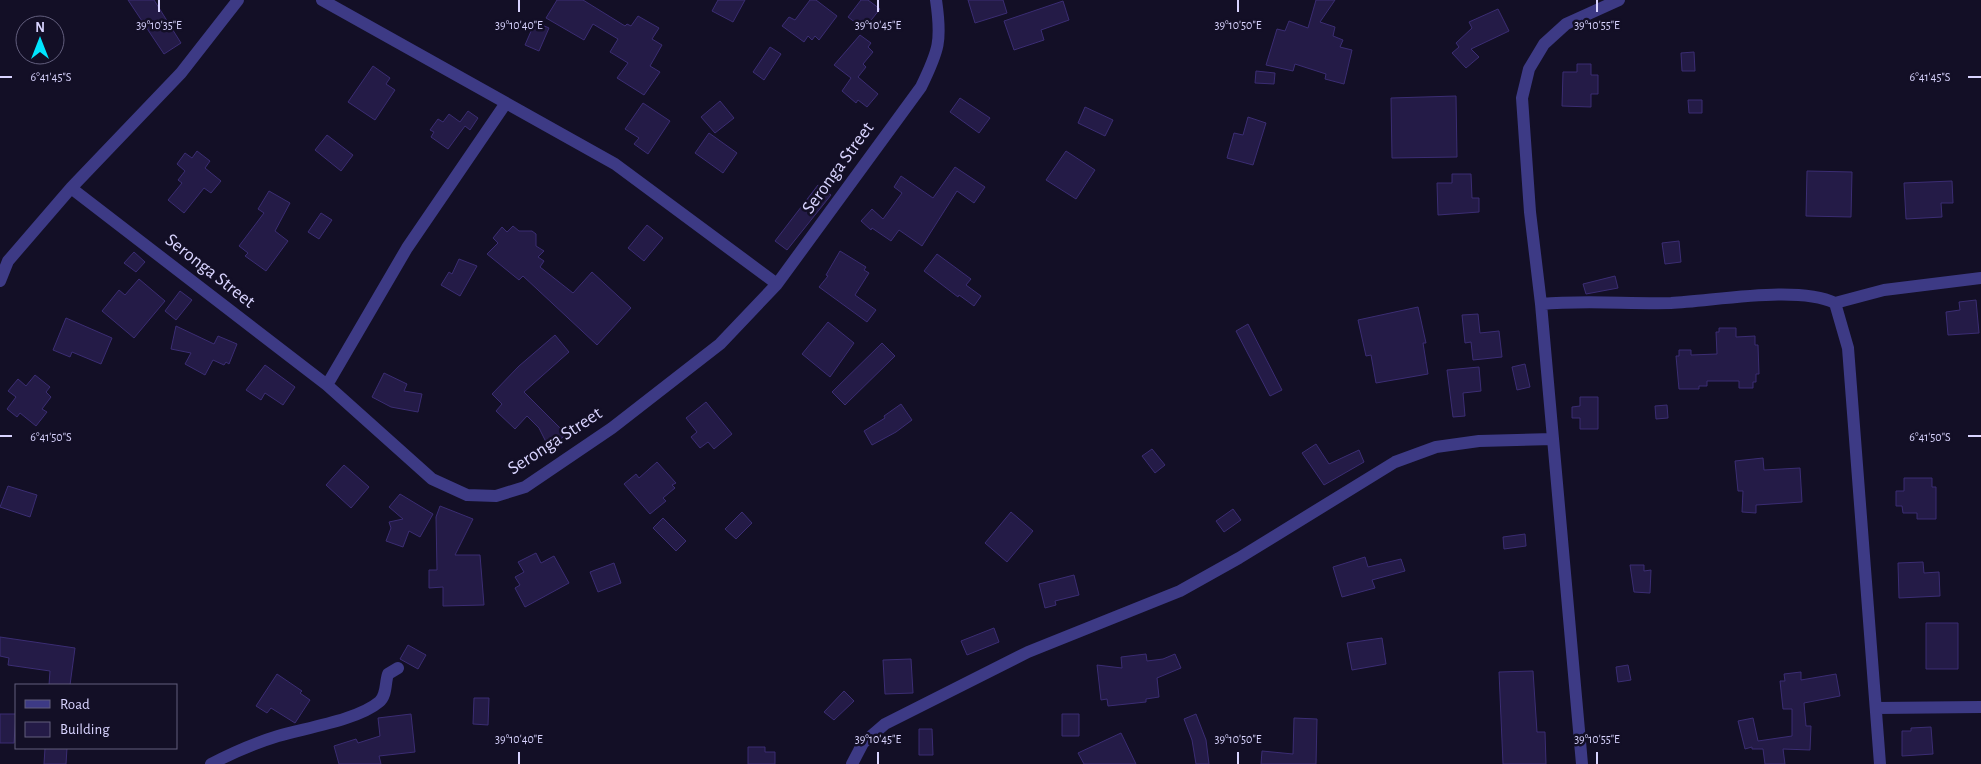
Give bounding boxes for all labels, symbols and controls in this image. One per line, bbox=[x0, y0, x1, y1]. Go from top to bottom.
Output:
north arrow bbox=[15, 15, 65, 65]
text: 39°10'35"E bbox=[136, 19, 182, 31]
text: 39°10'40"E bbox=[495, 19, 543, 31]
text: 39°10'45"E bbox=[855, 19, 901, 31]
text: 39°10'50"E bbox=[1214, 19, 1262, 31]
text: 39°10'55"E bbox=[1574, 19, 1620, 31]
text: N bbox=[35, 21, 45, 35]
text: 6°41'45"S bbox=[31, 71, 72, 83]
text: 6°41'45"S bbox=[1910, 71, 1951, 83]
street label: Seronga Street bbox=[799, 119, 877, 217]
street label: Seronga Street bbox=[162, 230, 258, 312]
street label: Seronga Street bbox=[505, 404, 605, 478]
text: 6°41'50"S bbox=[30, 431, 72, 443]
text: 6°41'50"S bbox=[1909, 431, 1951, 443]
legend bbox=[15, 684, 178, 749]
text: Road bbox=[60, 697, 90, 712]
text: Building bbox=[60, 722, 110, 737]
text: 39°10'40"E bbox=[495, 733, 543, 745]
text: 39°10'45"E bbox=[855, 733, 901, 745]
text: 39°10'50"E bbox=[1214, 733, 1262, 745]
text: 39°10'55"E bbox=[1574, 733, 1620, 745]

